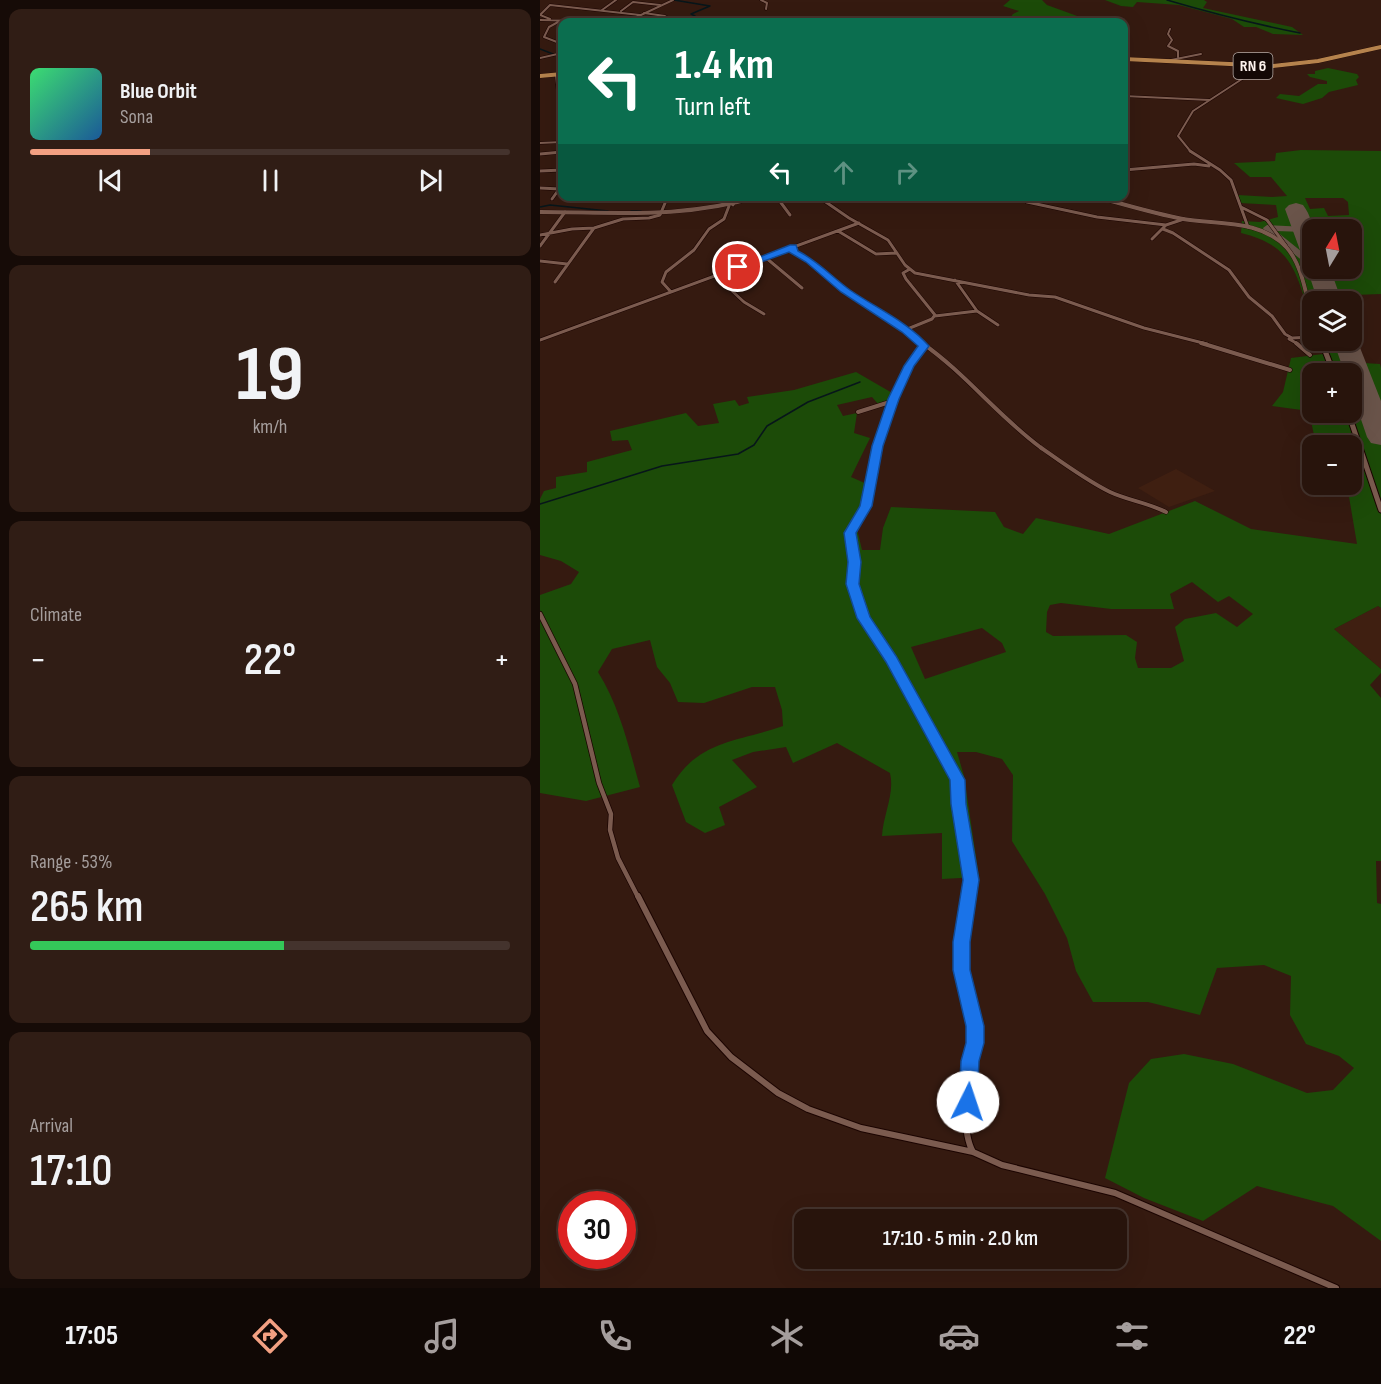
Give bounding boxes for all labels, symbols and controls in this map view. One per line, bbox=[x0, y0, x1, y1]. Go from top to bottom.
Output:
text: 1.4 km bbox=[675, 40, 774, 91]
icon: left bbox=[576, 42, 654, 120]
road number: RN 6 bbox=[1234, 53, 1272, 79]
text: Blue Orbit bbox=[120, 78, 197, 105]
text: Turn left bbox=[675, 91, 751, 123]
text: Sona bbox=[120, 105, 153, 129]
icon: left bbox=[764, 156, 797, 189]
icon: ahead bbox=[827, 156, 860, 189]
icon: right bbox=[890, 156, 923, 189]
icon: previous bbox=[94, 164, 127, 197]
icon: pause bbox=[254, 164, 287, 197]
icon: next bbox=[414, 164, 447, 197]
north arrow bbox=[1302, 219, 1362, 279]
map controls bbox=[1302, 219, 1362, 495]
pin bbox=[712, 241, 763, 292]
icon: arrive bbox=[721, 250, 754, 283]
button: layers bbox=[1302, 291, 1362, 351]
text: 19 bbox=[236, 329, 304, 422]
button: + bbox=[1302, 363, 1362, 423]
text: km/h bbox=[253, 415, 287, 439]
button: − bbox=[1302, 435, 1362, 495]
text: Climate bbox=[30, 603, 82, 627]
text: 22° bbox=[244, 633, 296, 688]
text: − bbox=[30, 640, 46, 680]
text: + bbox=[494, 640, 510, 680]
text: Range · 53% bbox=[30, 850, 112, 874]
text: 265 km bbox=[30, 880, 144, 935]
position arrow bbox=[936, 1070, 1000, 1134]
text: Arrival bbox=[30, 1114, 73, 1138]
text: 17:10 bbox=[30, 1144, 112, 1199]
speed limit sign: 30 bbox=[558, 1191, 636, 1269]
text: 17:10 · 5 min · 2.0 km bbox=[883, 1225, 1038, 1252]
icon: directions bbox=[249, 1315, 291, 1357]
icon: music bbox=[421, 1315, 463, 1357]
icon: phone bbox=[594, 1315, 636, 1357]
icon: climate bbox=[766, 1315, 808, 1357]
icon: car bbox=[938, 1315, 980, 1357]
icon: filters bbox=[1111, 1315, 1153, 1357]
text: 17:05 bbox=[65, 1320, 118, 1352]
text: 22° bbox=[1283, 1320, 1316, 1352]

